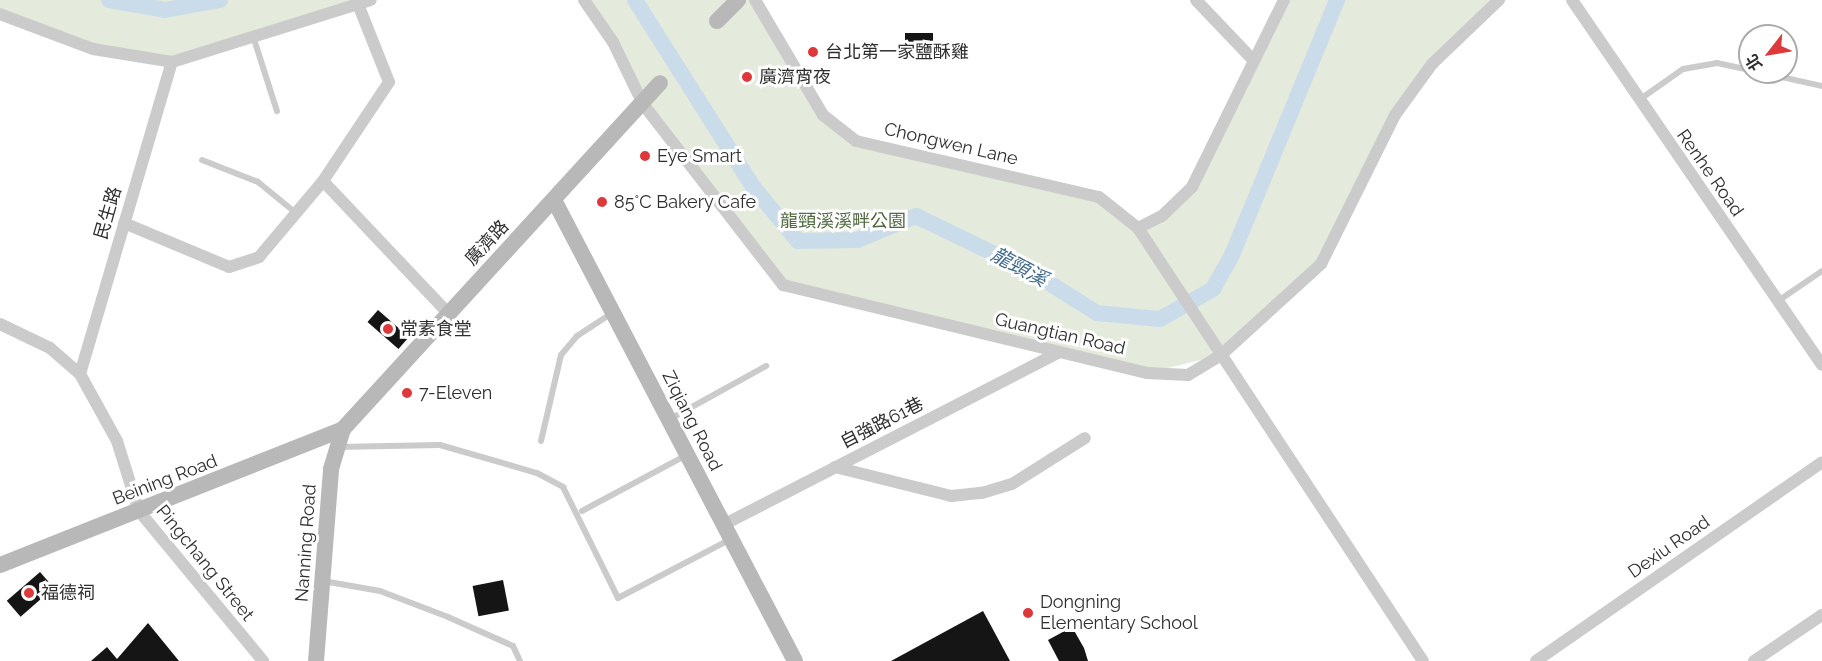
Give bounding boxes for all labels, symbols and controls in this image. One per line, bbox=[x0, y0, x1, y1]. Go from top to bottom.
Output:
north arrow bbox=[1738, 24, 1798, 84]
place label: 台北第一家鹽酥雞 bbox=[825, 41, 969, 63]
marker: 台北第一家鹽酥雞 bbox=[806, 45, 820, 59]
text: 北 bbox=[1742, 51, 1766, 74]
place label: 廣濟宵夜 bbox=[759, 66, 831, 88]
marker: 廣濟宵夜 bbox=[740, 70, 754, 84]
street label: Chongwen Lane bbox=[882, 118, 1020, 170]
street label: Renhe Road bbox=[1672, 125, 1748, 221]
place label: Eye Smart bbox=[657, 145, 742, 167]
marker: Eye Smart bbox=[638, 149, 652, 163]
street label: 民生路 bbox=[90, 184, 126, 242]
place label: 85°C Bakery Cafe bbox=[614, 191, 757, 213]
marker: 85°C Bakery Cafe bbox=[595, 195, 609, 209]
park label: 龍頸溪溪畔公園 bbox=[780, 210, 906, 232]
street label: 廣濟路 bbox=[461, 216, 513, 270]
water label: 龍頸溪 bbox=[987, 242, 1051, 292]
street label: Guangtian Road bbox=[993, 309, 1127, 359]
place label: 常素食堂 bbox=[400, 318, 472, 340]
marker: 常素食堂 bbox=[381, 322, 395, 336]
street label: Ziqiang Road bbox=[658, 367, 726, 475]
place label: 7-Eleven bbox=[419, 382, 492, 404]
marker: 7-Eleven bbox=[400, 386, 414, 400]
street label: 自強路61巷 bbox=[837, 393, 927, 453]
street label: Beining Road bbox=[110, 450, 220, 510]
street label: Nanning Road bbox=[291, 483, 321, 603]
street label: Pingchang Street bbox=[152, 501, 258, 625]
street label: Dexiu Road bbox=[1624, 511, 1714, 583]
place label: 福德祠 bbox=[41, 582, 95, 604]
marker: 福德祠 bbox=[22, 586, 36, 600]
place label: Dongning Elementary School bbox=[1040, 592, 1198, 634]
marker: Dongning Elementary School bbox=[1021, 606, 1035, 620]

